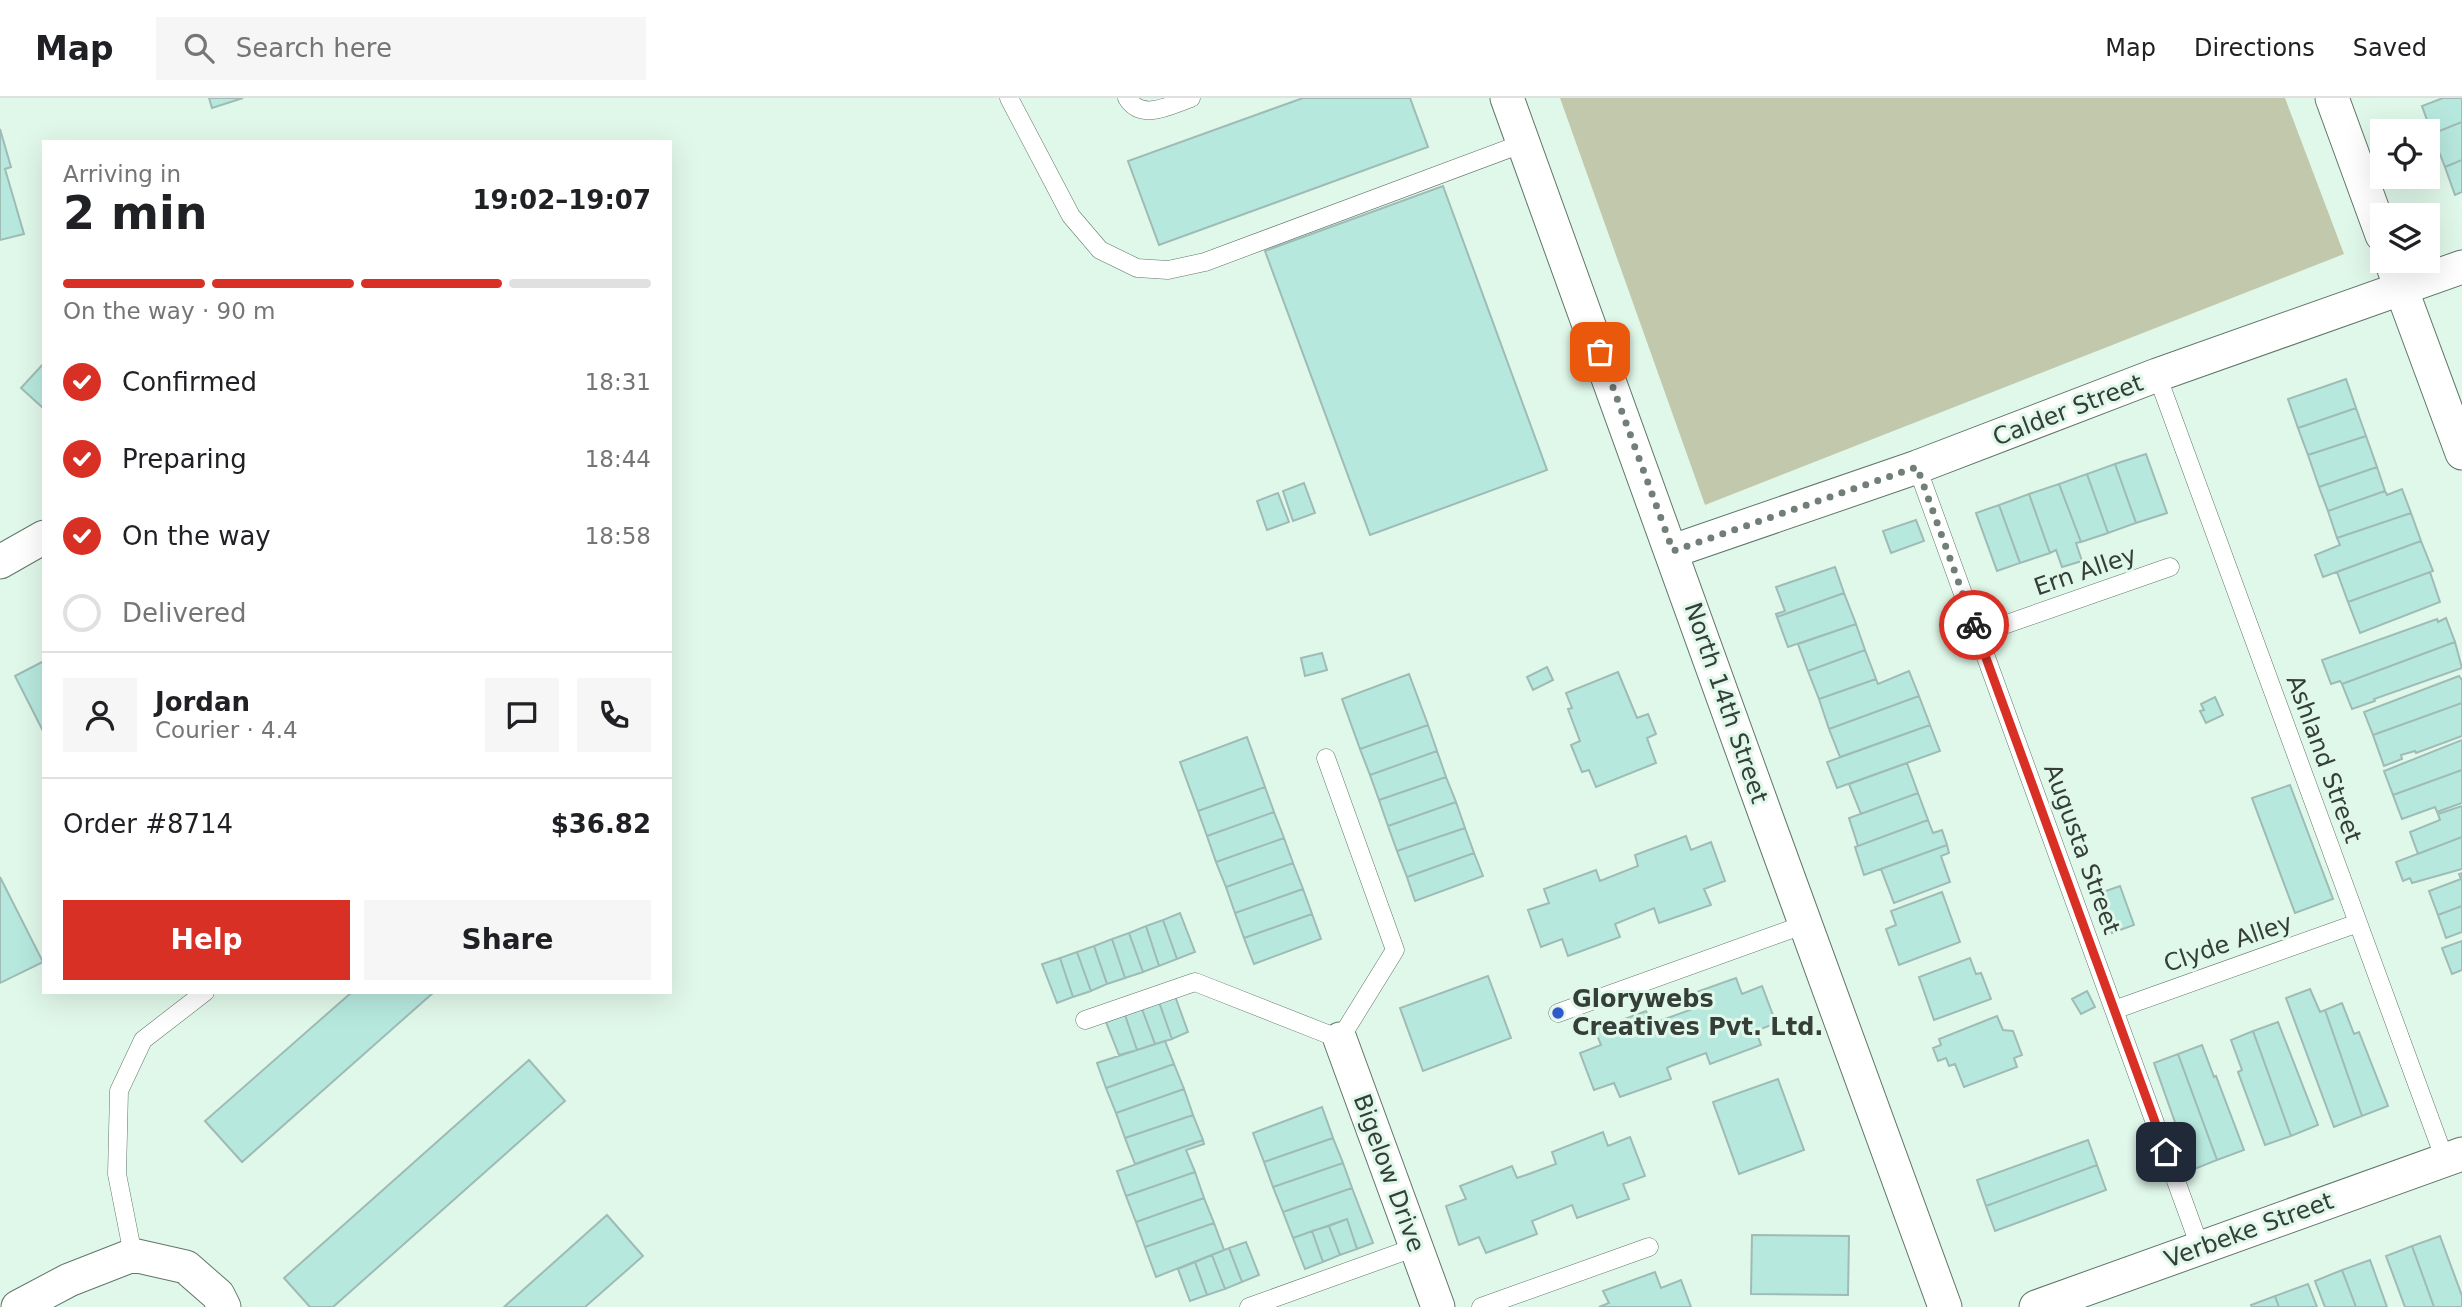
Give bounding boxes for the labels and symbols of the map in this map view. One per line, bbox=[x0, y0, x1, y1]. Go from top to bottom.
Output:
pin bbox=[1570, 322, 1630, 382]
street label: Calder Street bbox=[1989, 369, 2147, 451]
street label: Ern Alley bbox=[2030, 540, 2140, 602]
courier bbox=[1939, 590, 2009, 660]
street label: North 14th Street bbox=[1679, 599, 1773, 807]
street label: Ashland Street bbox=[2281, 671, 2367, 847]
street label: Augusta Street bbox=[2038, 760, 2126, 938]
street label: Clyde Alley bbox=[2160, 908, 2296, 978]
place label: Glorywebs Creatives Pvt. Ltd. bbox=[1572, 985, 1823, 1041]
marker: Glorywebs Creatives Pvt. Ltd. bbox=[1550, 1005, 1566, 1021]
street label: Bigelow Drive bbox=[1348, 1090, 1430, 1256]
pin bbox=[2136, 1122, 2196, 1182]
street label: Verbeke Street bbox=[2161, 1186, 2337, 1274]

